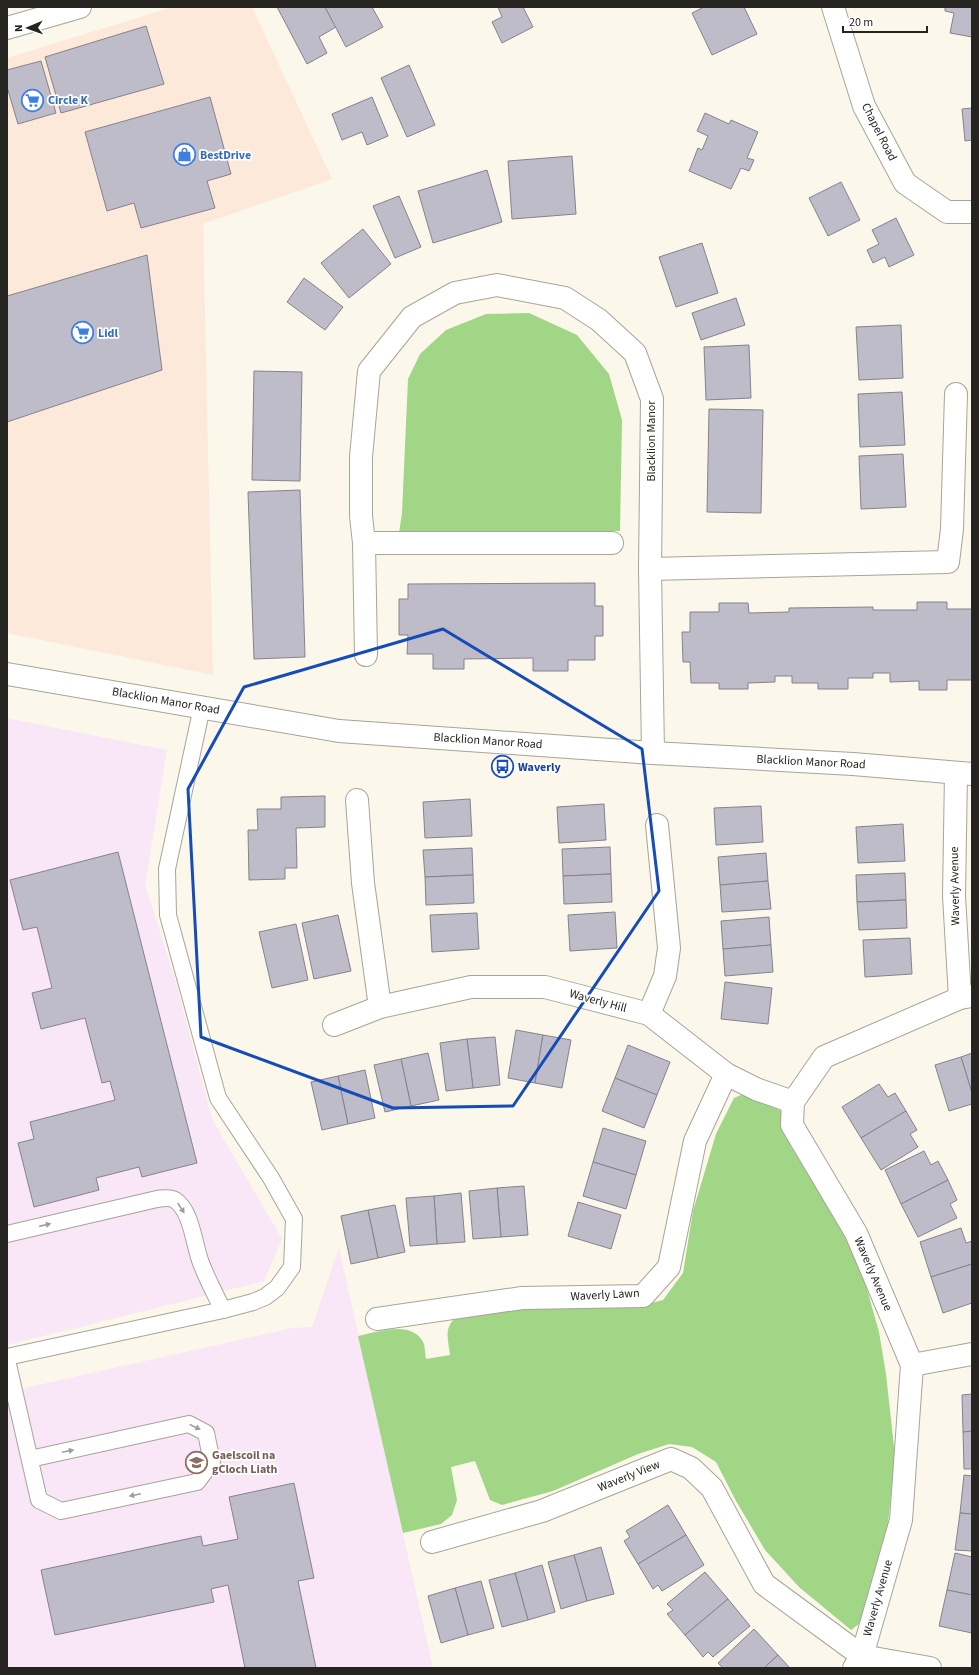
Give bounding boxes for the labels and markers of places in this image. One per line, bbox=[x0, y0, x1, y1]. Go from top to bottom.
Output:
supermarket icon: Circle K bbox=[19, 87, 45, 113]
place label: Circle K bbox=[48, 92, 89, 109]
shop icon: BestDrive bbox=[172, 142, 198, 168]
place label: BestDrive bbox=[200, 147, 251, 164]
supermarket icon: Lidl bbox=[69, 320, 95, 346]
place label: Lidl bbox=[98, 325, 118, 342]
bus stop icon: Waverly bbox=[489, 754, 515, 780]
place label: Waverly bbox=[518, 759, 562, 776]
place label: Gaelscoil na gCloch Liath bbox=[212, 1447, 278, 1478]
school or university icon: Gaelscoil na gCloch Liath bbox=[184, 1449, 210, 1475]

